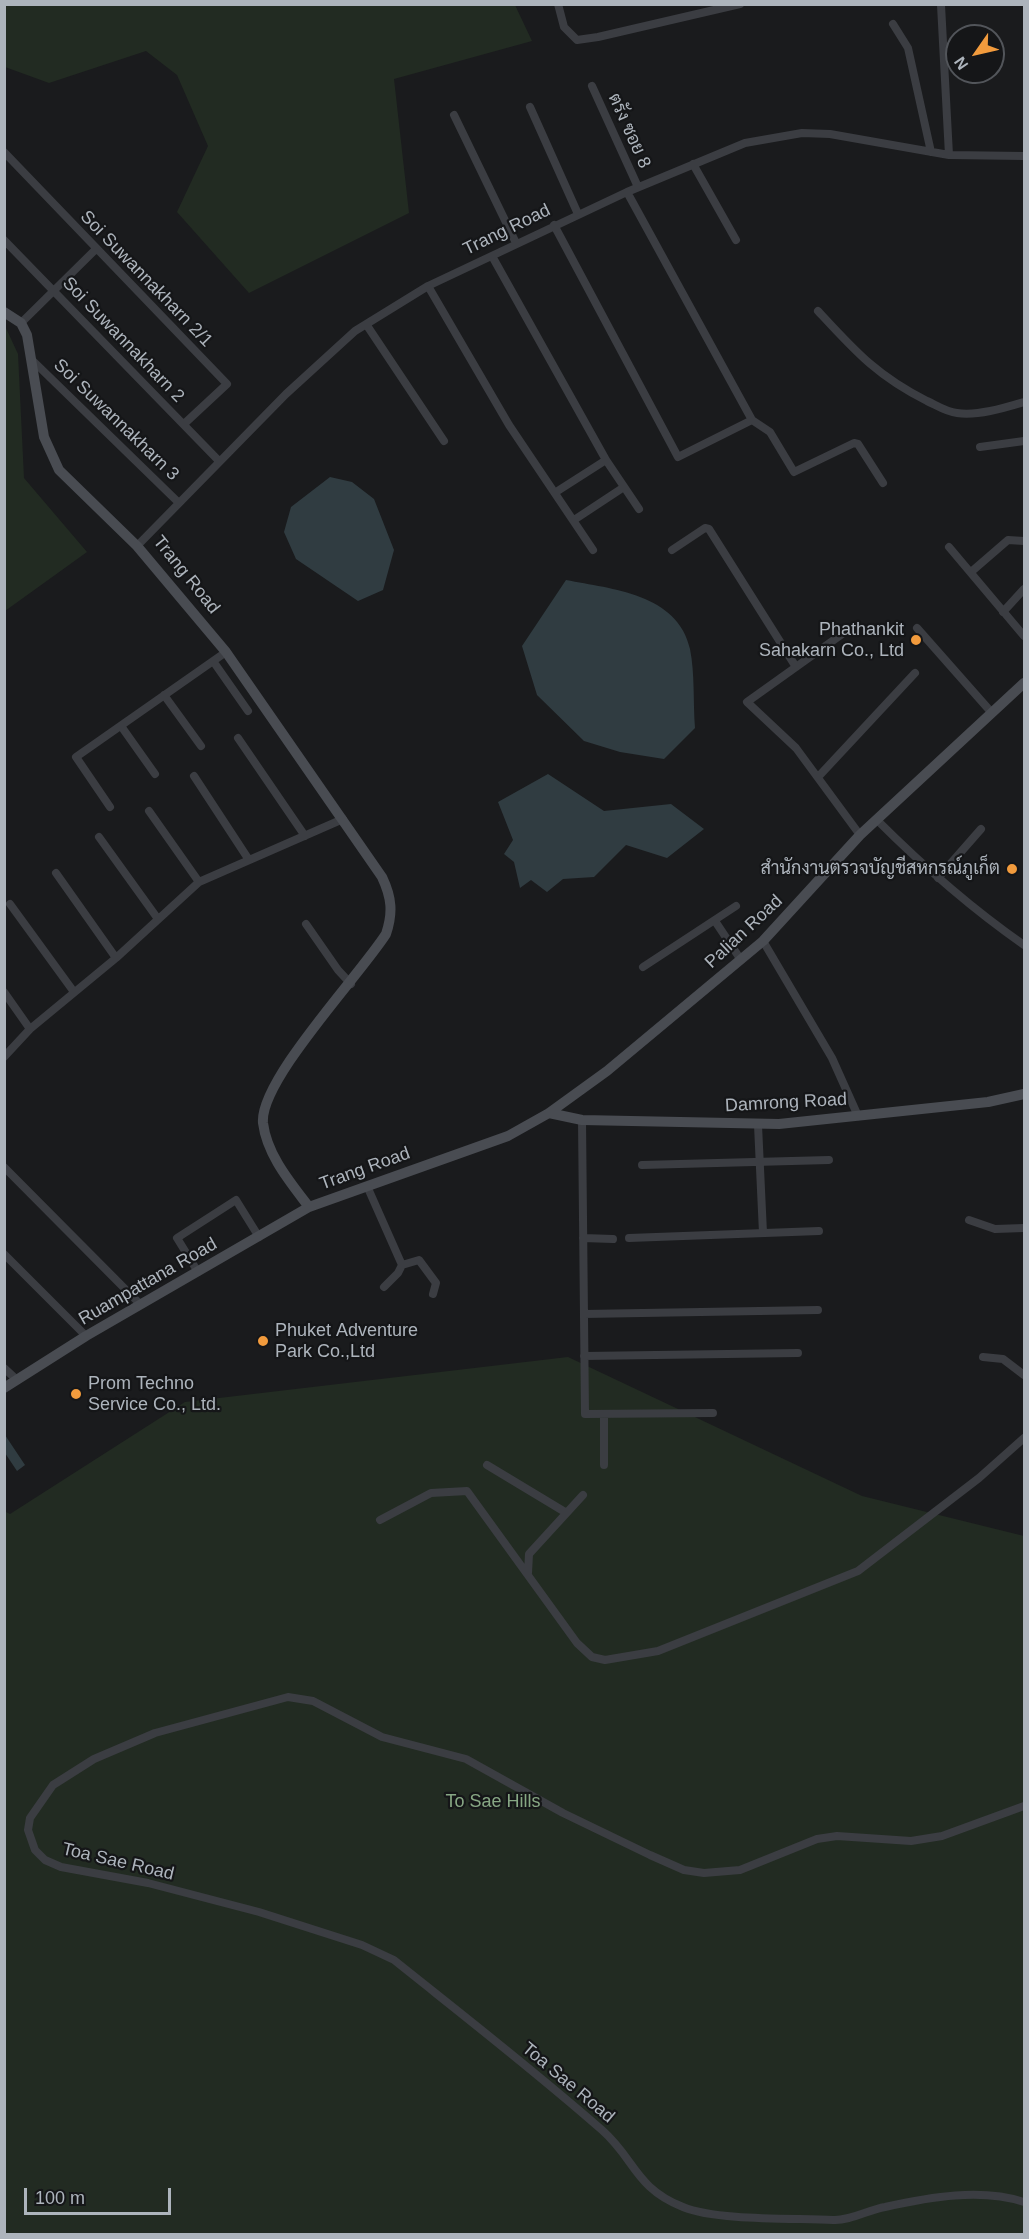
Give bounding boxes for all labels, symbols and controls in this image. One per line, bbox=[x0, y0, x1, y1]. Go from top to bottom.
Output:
north arrow bbox=[945, 24, 1005, 84]
text: N bbox=[951, 54, 972, 73]
street label: ตรัง ซอย 8 bbox=[603, 90, 655, 172]
street label: Trang Road bbox=[460, 200, 554, 260]
street label: Soi Suwannakharn 2/1 bbox=[75, 206, 217, 352]
street label: Soi Suwannakharn 2 bbox=[58, 273, 188, 407]
street label: Soi Suwannakharn 3 bbox=[49, 355, 183, 485]
street label: Trang Road bbox=[148, 532, 224, 618]
place label: Phathankit Sahakarn Co., Ltd bbox=[759, 619, 904, 662]
marker: Phathankit Sahakarn Co., Ltd bbox=[909, 633, 923, 647]
place label: สำนักงานตรวจบัญชีสหกรณ์ภูเก็ต bbox=[760, 858, 1000, 880]
marker: สำนักงานตรวจบัญชีสหกรณ์ภูเก็ต bbox=[1005, 862, 1019, 876]
street label: Palian Road bbox=[701, 891, 787, 973]
street label: Damrong Road bbox=[724, 1089, 848, 1117]
street label: Trang Road bbox=[317, 1143, 413, 1195]
street label: Ruampattana Road bbox=[75, 1234, 221, 1330]
place label: Phuket Adventure Park Co.,Ltd bbox=[275, 1320, 418, 1362]
marker: Phuket Adventure Park Co.,Ltd bbox=[256, 1334, 270, 1348]
place label: Prom Techno Service Co., Ltd. bbox=[88, 1373, 221, 1416]
marker: Prom Techno Service Co., Ltd. bbox=[69, 1387, 83, 1401]
park label: To Sae Hills bbox=[445, 1791, 541, 1813]
street label: Toa Sae Road bbox=[60, 1839, 176, 1885]
street label: Toa Sae Road bbox=[517, 2038, 619, 2128]
scale bar bbox=[27, 2176, 174, 2214]
text: 100 m bbox=[35, 2188, 85, 2208]

